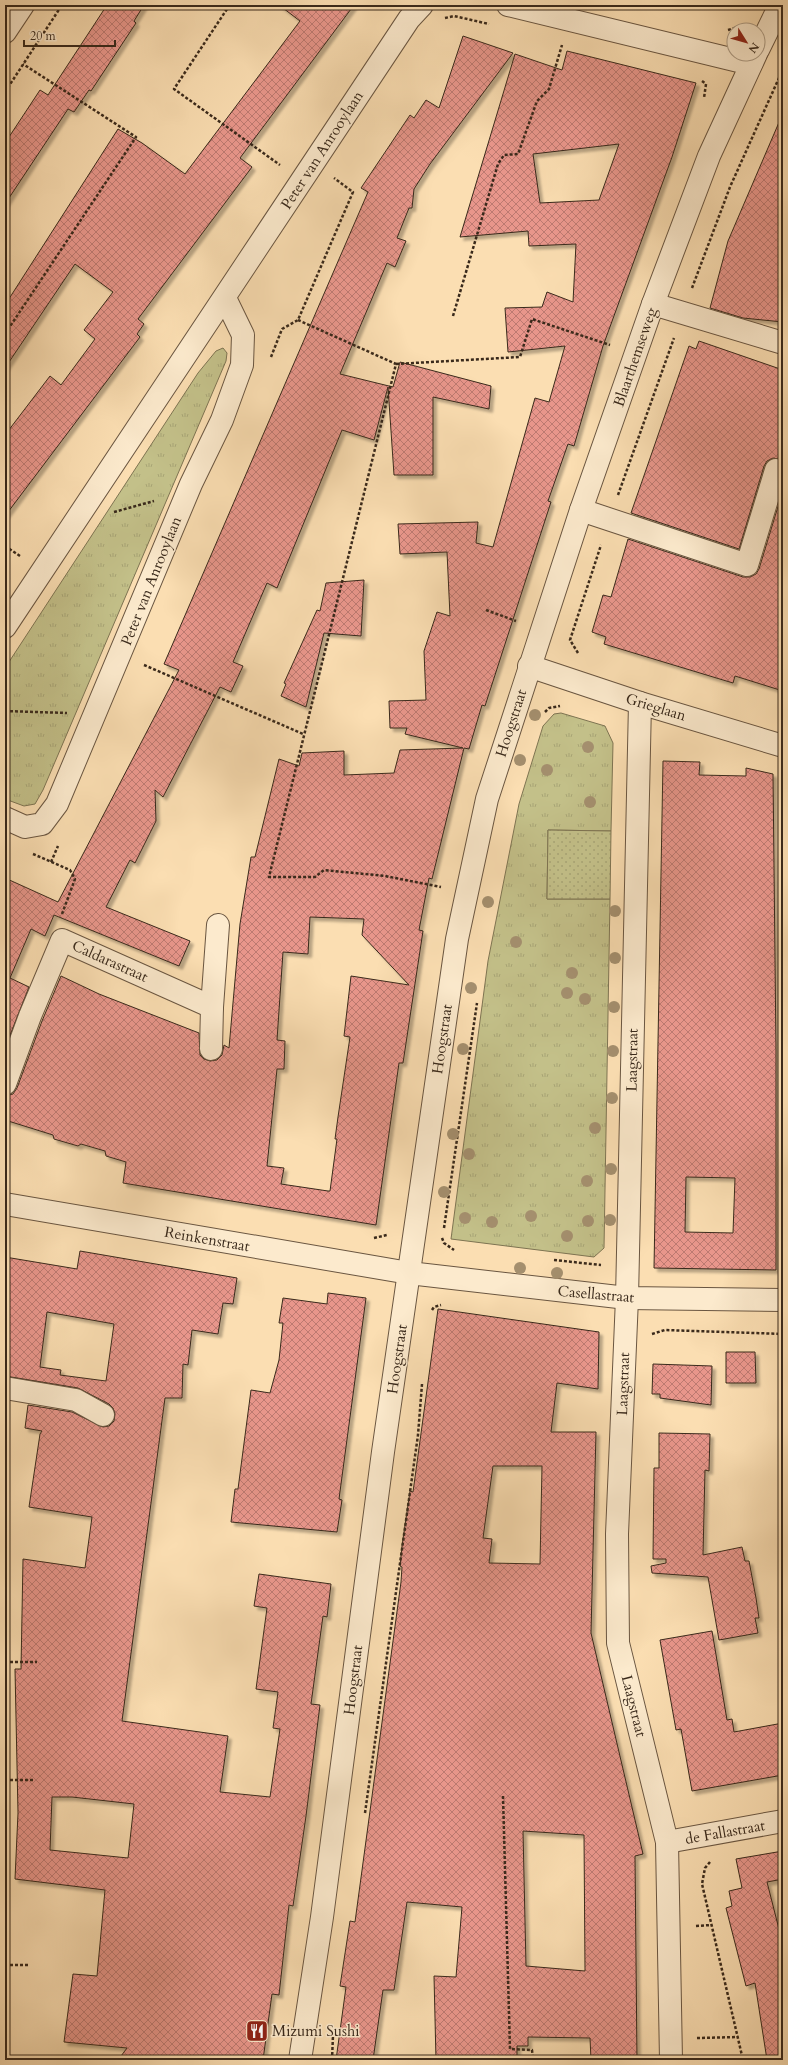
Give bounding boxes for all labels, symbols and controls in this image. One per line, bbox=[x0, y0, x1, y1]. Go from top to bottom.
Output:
scale bar bbox=[24, 22, 115, 48]
north arrow bbox=[726, 22, 766, 62]
text: 20 m bbox=[30, 28, 57, 44]
text: N bbox=[744, 39, 762, 56]
street label: Peter van Anrooylaan bbox=[276, 87, 368, 213]
street label: Blaarthemseweg bbox=[609, 304, 662, 409]
street label: Peter van Anrooylaan bbox=[116, 513, 186, 648]
street label: Hoogstraat bbox=[491, 686, 531, 759]
street label: Grieglaan bbox=[623, 688, 689, 726]
street label: Caldarastraat bbox=[69, 935, 151, 987]
street label: Hoogstraat bbox=[427, 1003, 457, 1075]
street label: Laagstraat bbox=[621, 1028, 643, 1092]
street label: Reinkenstraat bbox=[163, 1222, 251, 1256]
street label: Casellastraat bbox=[557, 1281, 635, 1307]
street label: Hoogstraat bbox=[382, 1323, 412, 1395]
street label: Laagstraat bbox=[612, 1352, 634, 1416]
street label: Hoogstraat bbox=[339, 1644, 367, 1716]
street label: Laagstraat bbox=[617, 1673, 651, 1739]
street label: de Fallastraat bbox=[683, 1815, 767, 1849]
restaurant icon: Mizumi Sushi bbox=[244, 2018, 270, 2044]
place label: Mizumi Sushi bbox=[272, 2021, 359, 2041]

